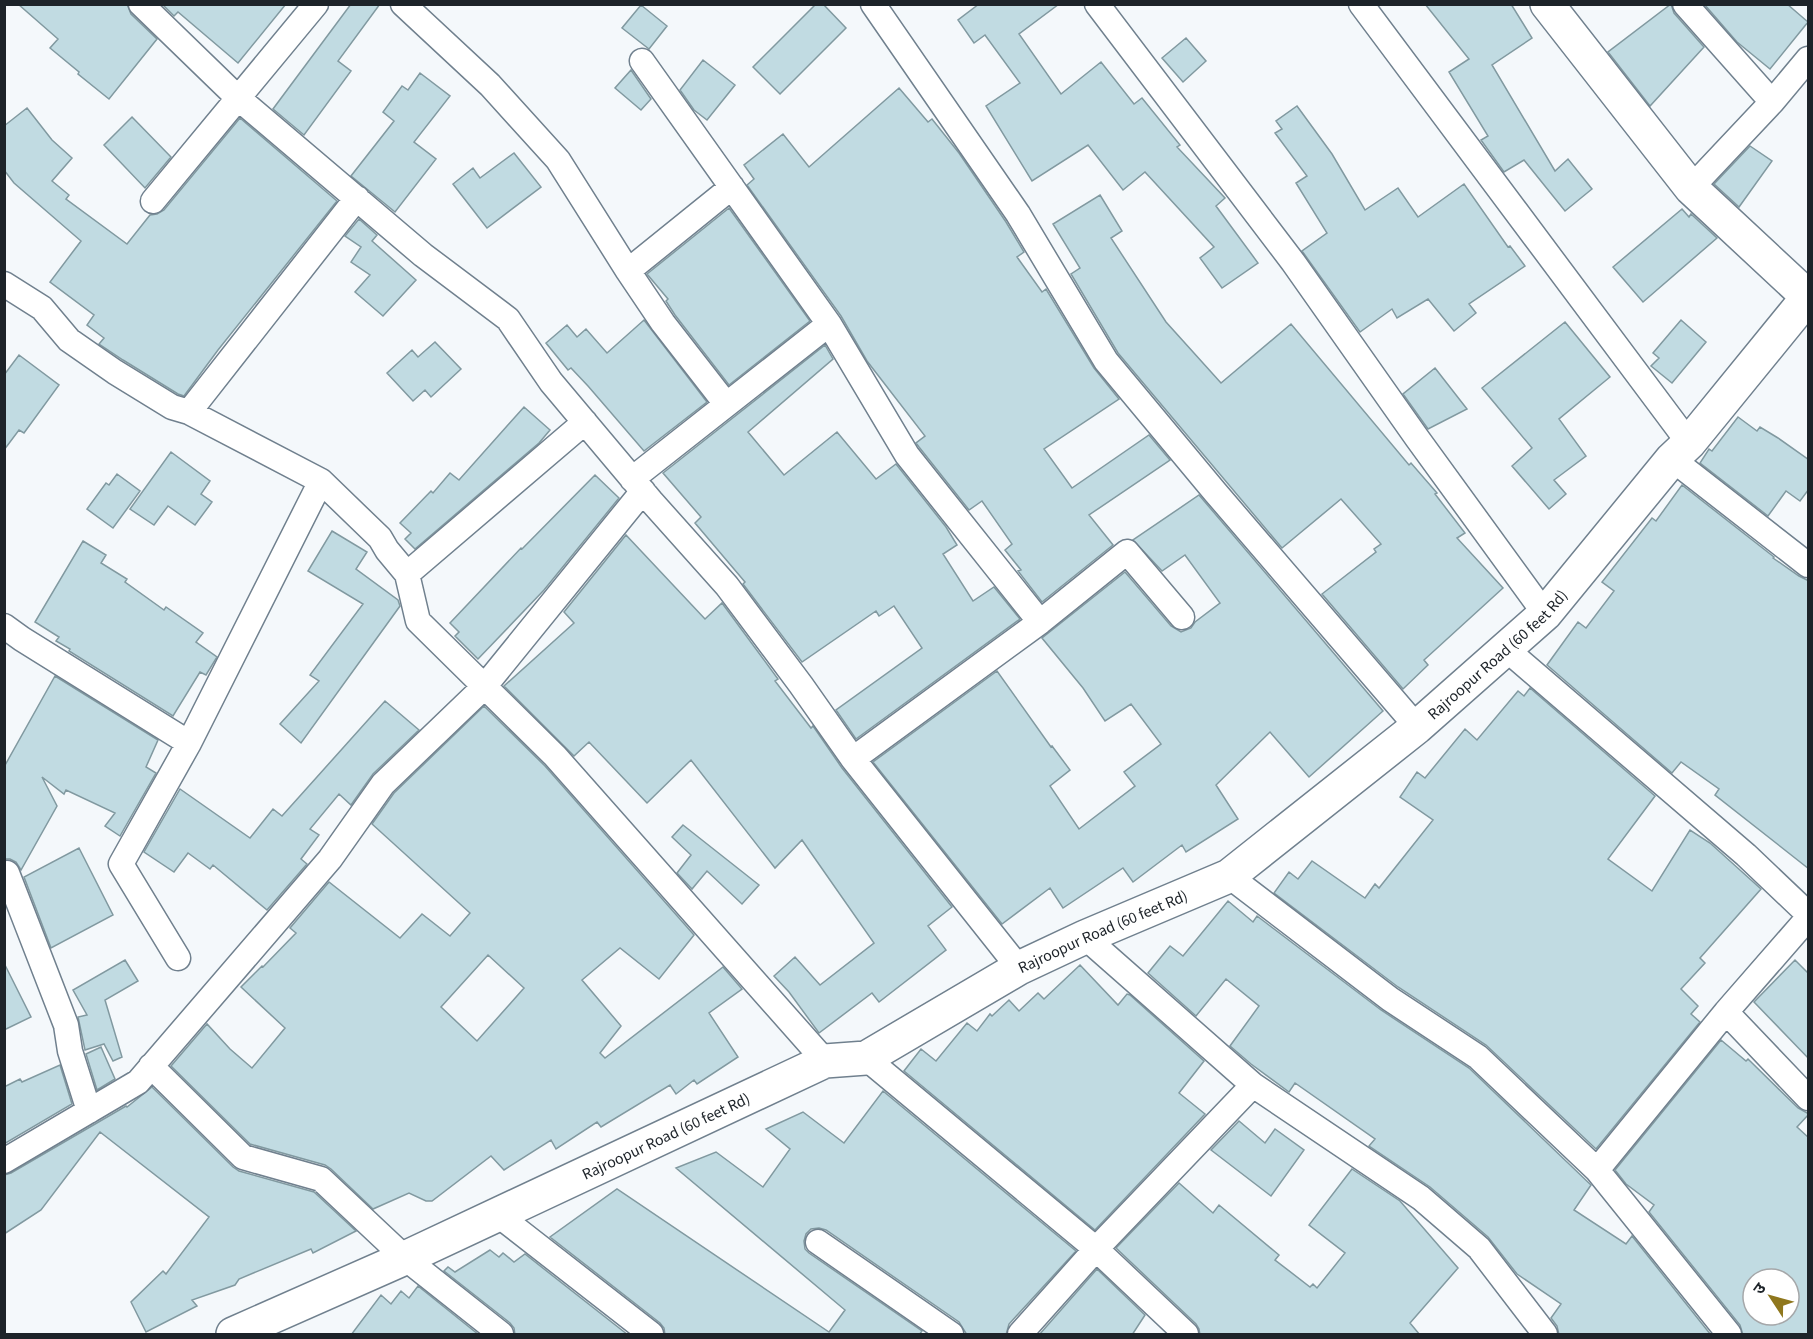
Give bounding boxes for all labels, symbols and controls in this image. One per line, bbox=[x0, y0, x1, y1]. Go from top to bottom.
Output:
street label: Rajroopur Road (60 feet Rd) bbox=[1423, 585, 1573, 725]
street label: Rajroopur Road (60 feet Rd) bbox=[1015, 885, 1191, 979]
street label: Rajroopur Road (60 feet Rd) bbox=[578, 1088, 754, 1186]
north arrow bbox=[1741, 1267, 1801, 1327]
text: उ bbox=[1748, 1278, 1772, 1299]

